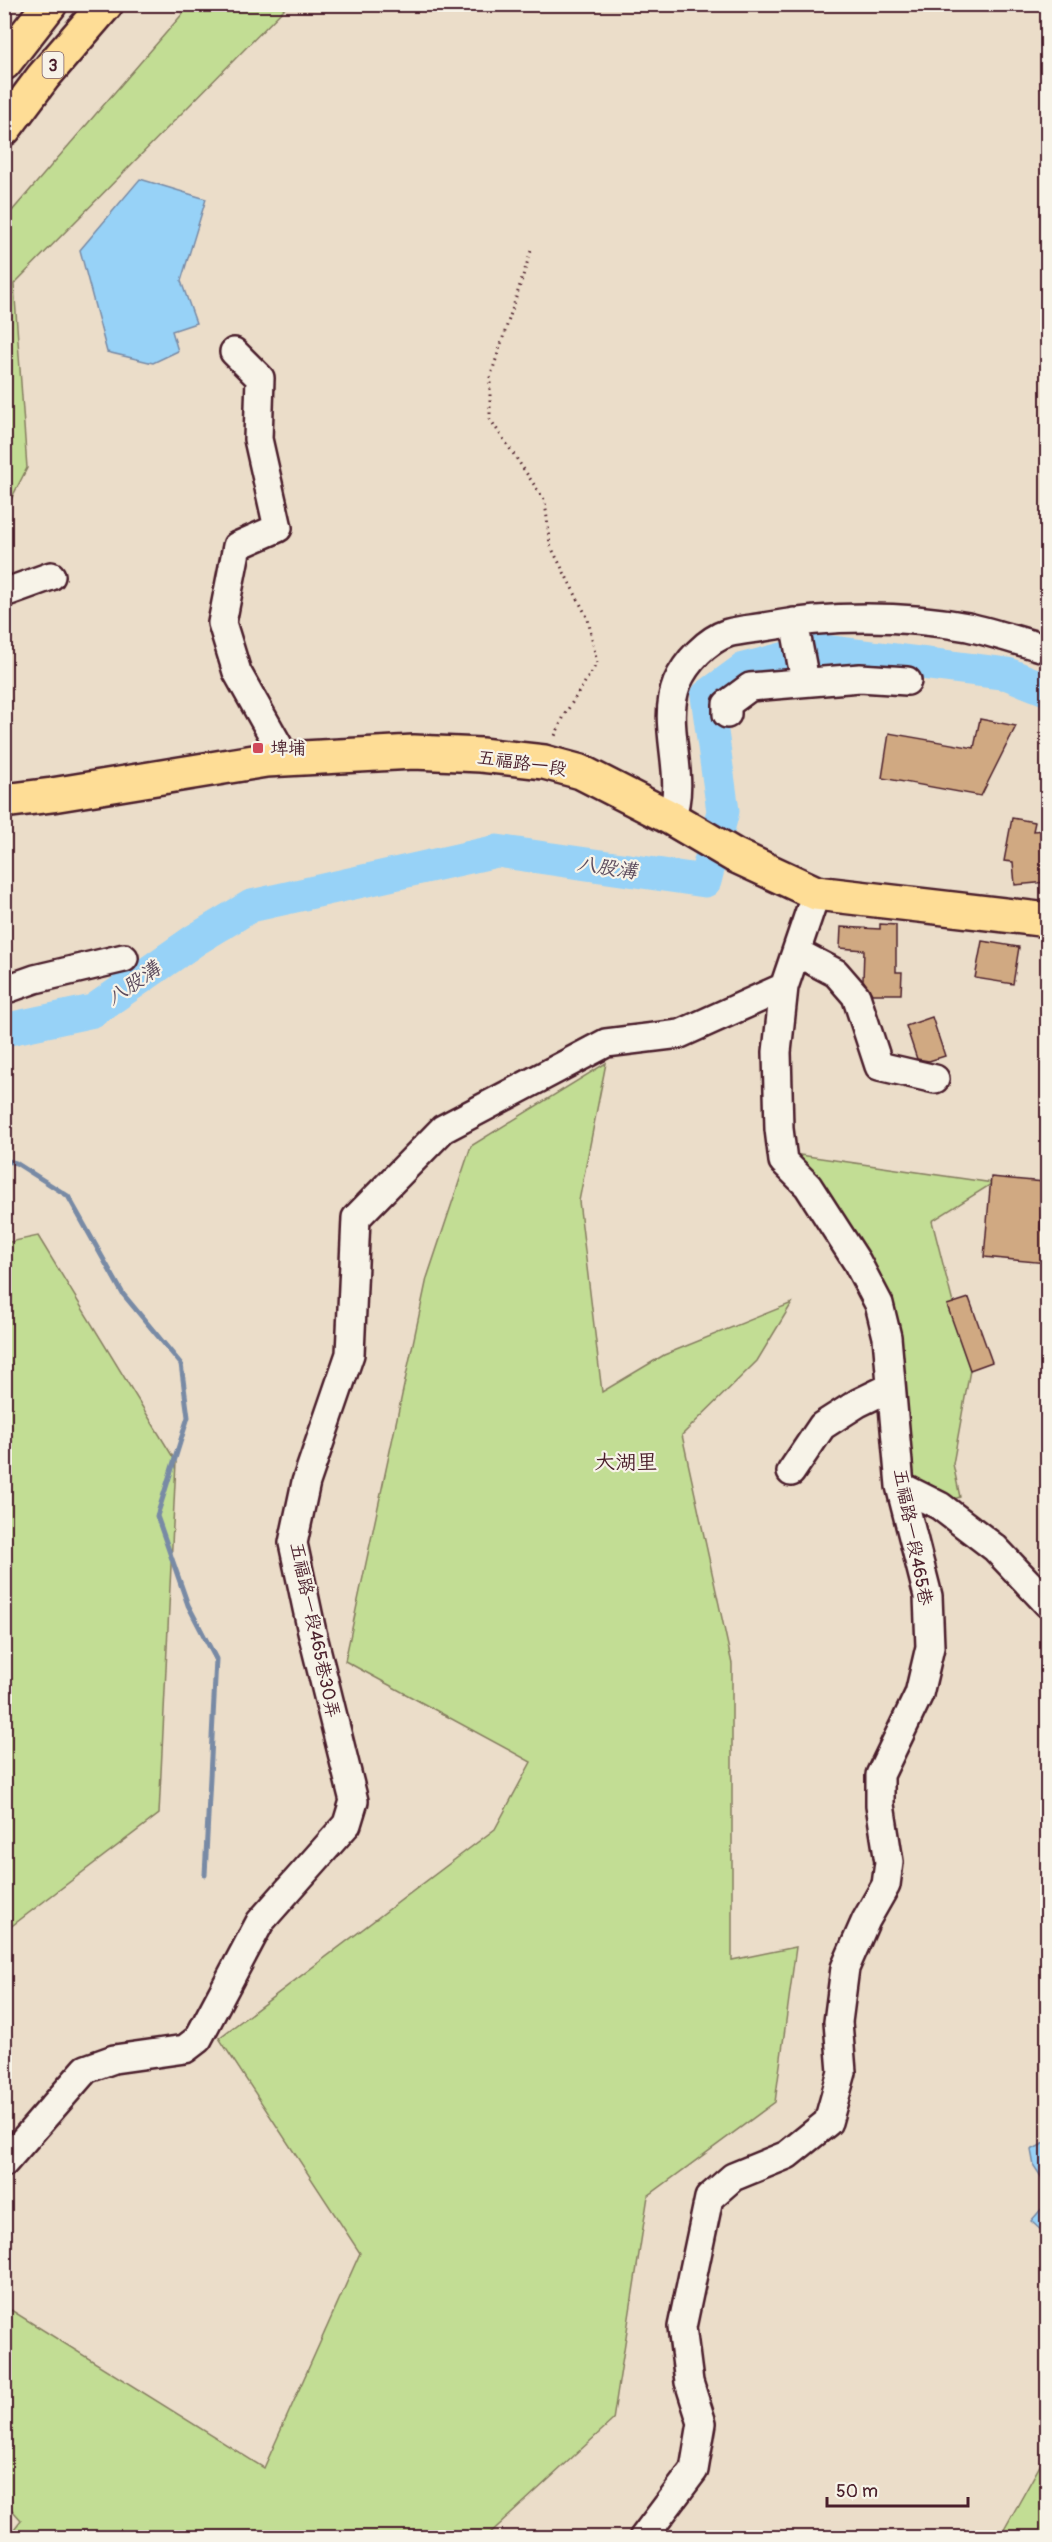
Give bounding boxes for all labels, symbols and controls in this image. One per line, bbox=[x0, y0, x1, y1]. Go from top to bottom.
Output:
road number: 3 bbox=[42, 52, 64, 78]
place label: 埤埔 bbox=[270, 737, 306, 760]
marker: 埤埔 bbox=[251, 741, 265, 755]
street label: 五福路一段 bbox=[476, 746, 568, 781]
water label: 八股溝 bbox=[575, 851, 640, 884]
water label: 八股溝 bbox=[102, 955, 167, 1011]
district label: 大湖里 bbox=[595, 1449, 658, 1476]
street label: 五福路一段465巷 bbox=[888, 1467, 937, 1607]
street label: 五福路一段465巷30弄 bbox=[285, 1540, 344, 1720]
scale bar bbox=[827, 2470, 968, 2508]
text: 50 m bbox=[836, 2480, 878, 2503]

